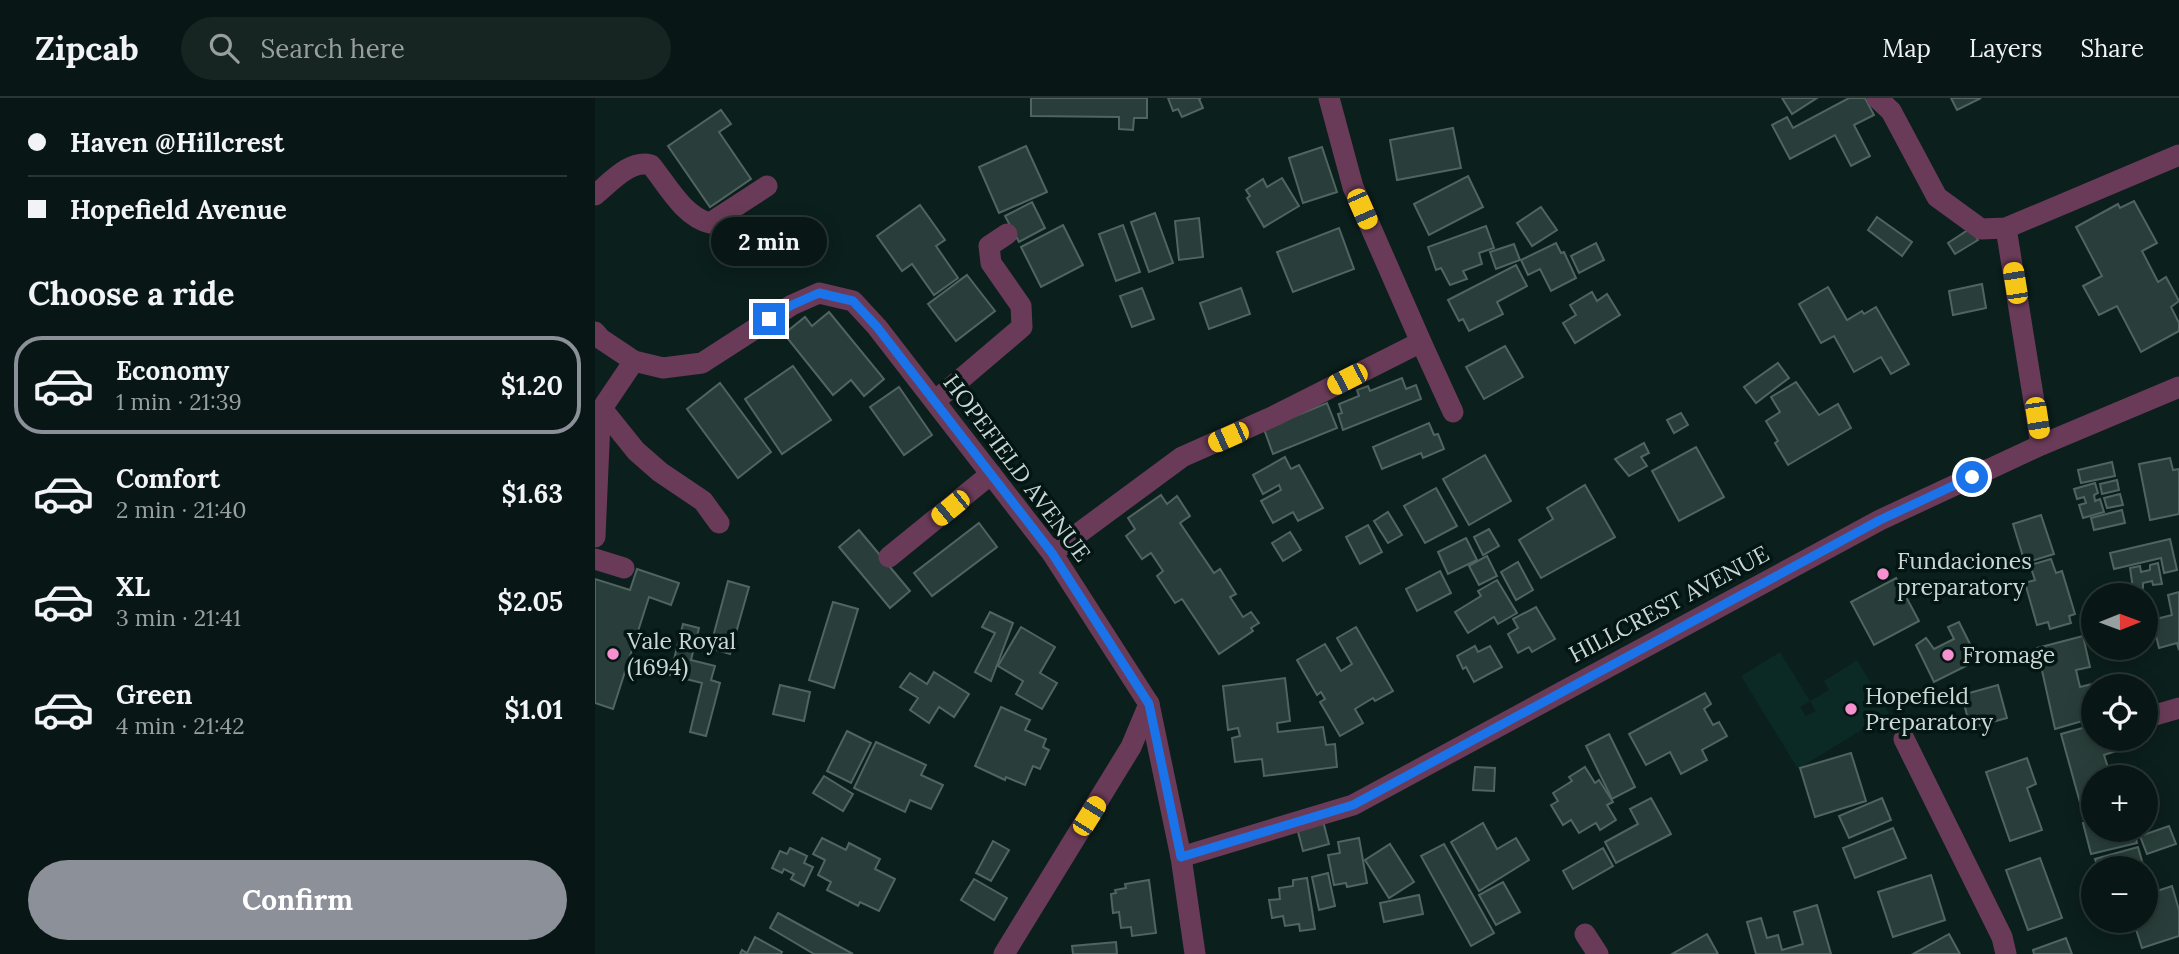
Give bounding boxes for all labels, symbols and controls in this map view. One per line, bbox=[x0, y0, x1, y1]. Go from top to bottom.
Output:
search box bbox=[181, 17, 671, 80]
text: Zipcab bbox=[35, 27, 139, 69]
icon: search bbox=[205, 29, 243, 67]
text: Search here bbox=[261, 32, 405, 65]
text: Map bbox=[1882, 33, 1931, 64]
text: Layers bbox=[1969, 33, 2042, 64]
text: Share bbox=[2080, 33, 2144, 64]
text: Haven @Hillcrest bbox=[70, 126, 284, 159]
car bbox=[1344, 186, 1381, 232]
text: Hopefield Avenue bbox=[70, 193, 287, 226]
callout: 2 min bbox=[711, 218, 827, 266]
text: 2 min bbox=[738, 227, 800, 256]
car bbox=[2002, 261, 2029, 305]
text: Choose a ride bbox=[28, 273, 235, 314]
route end bbox=[753, 303, 785, 335]
icon: car bbox=[32, 354, 95, 417]
text: Economy bbox=[116, 354, 229, 387]
car bbox=[1324, 360, 1371, 398]
street label: HOPEFIELD AVENUE bbox=[938, 368, 1097, 567]
text: $1.20 bbox=[501, 369, 563, 402]
text: 1 min · 21:39 bbox=[116, 387, 242, 416]
car bbox=[2024, 396, 2051, 440]
car bbox=[1205, 419, 1252, 455]
route start bbox=[1956, 461, 1988, 493]
icon: car bbox=[32, 462, 95, 525]
text: Comfort bbox=[116, 462, 220, 495]
text: $1.63 bbox=[502, 477, 563, 510]
car bbox=[928, 487, 973, 529]
text: 2 min · 21:40 bbox=[116, 495, 246, 524]
street label: HILLCREST AVENUE bbox=[1564, 539, 1774, 669]
place label: Fundaciones preparatory bbox=[1897, 546, 2032, 601]
marker: Fundaciones preparatory bbox=[1875, 566, 1891, 582]
icon: car bbox=[32, 570, 95, 633]
text: XL bbox=[116, 570, 150, 603]
north arrow bbox=[2081, 583, 2158, 660]
map controls bbox=[2081, 583, 2158, 933]
text: $2.05 bbox=[498, 585, 563, 618]
text: 3 min · 21:41 bbox=[116, 603, 241, 632]
place label: Vale Royal (1694) bbox=[626, 626, 736, 682]
place label: Fromage bbox=[1962, 640, 2055, 669]
marker: Vale Royal (1694) bbox=[605, 646, 621, 662]
marker: Fromage bbox=[1940, 647, 1956, 663]
button: locate bbox=[2081, 674, 2158, 751]
icon: car bbox=[32, 678, 95, 741]
text: Green bbox=[116, 678, 192, 711]
place label: Hopefield Preparatory bbox=[1865, 681, 1994, 736]
text: $1.01 bbox=[504, 693, 563, 726]
marker: Hopefield Preparatory bbox=[1843, 701, 1859, 717]
text: 4 min · 21:42 bbox=[116, 711, 245, 740]
button: + bbox=[2081, 765, 2158, 842]
car bbox=[1069, 793, 1110, 839]
button: − bbox=[2081, 856, 2158, 933]
button: Confirm bbox=[28, 860, 567, 940]

